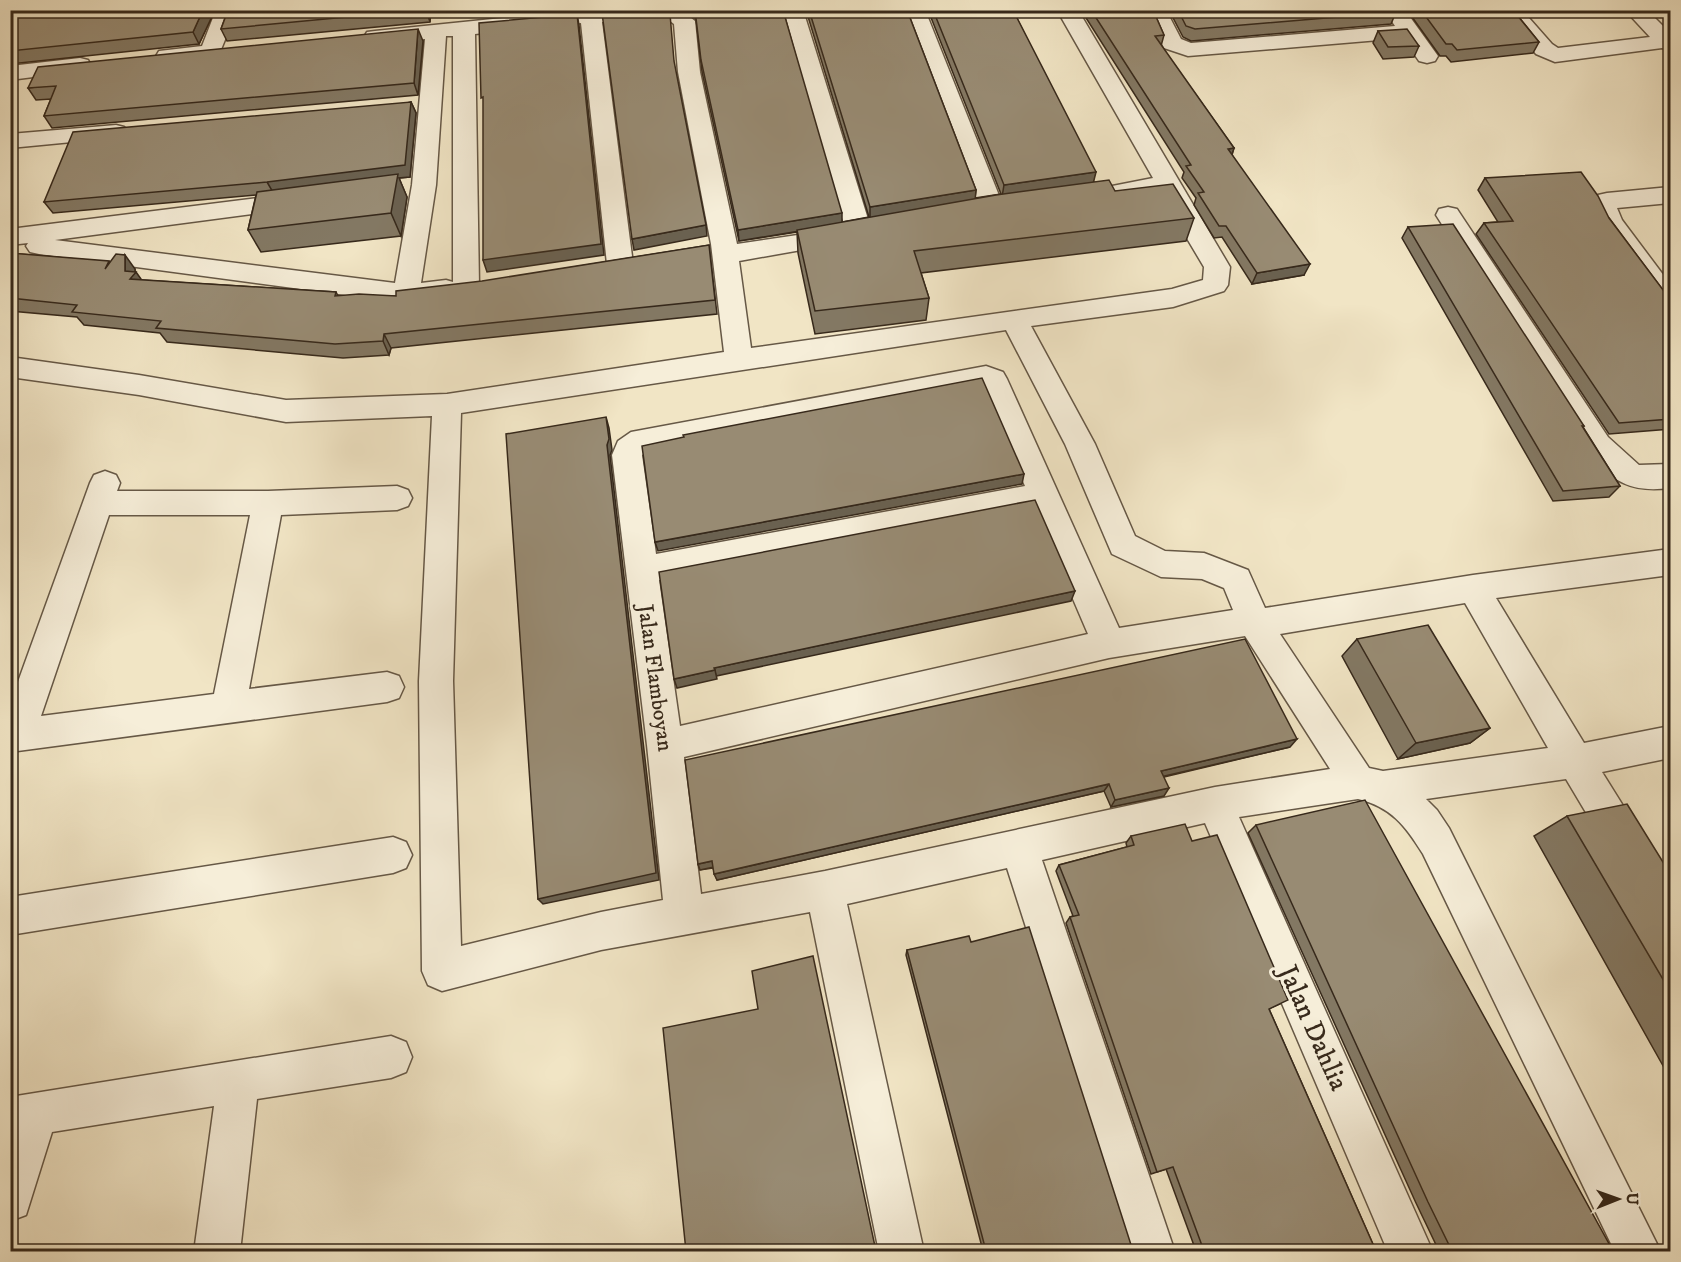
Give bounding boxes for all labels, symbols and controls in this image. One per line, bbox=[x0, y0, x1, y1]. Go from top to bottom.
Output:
street label: Jalan Flamboyan bbox=[631, 601, 679, 754]
street label: Jalan Dahlia bbox=[1269, 957, 1356, 1096]
north arrow bbox=[1588, 1169, 1648, 1229]
text: U bbox=[1622, 1192, 1642, 1206]

